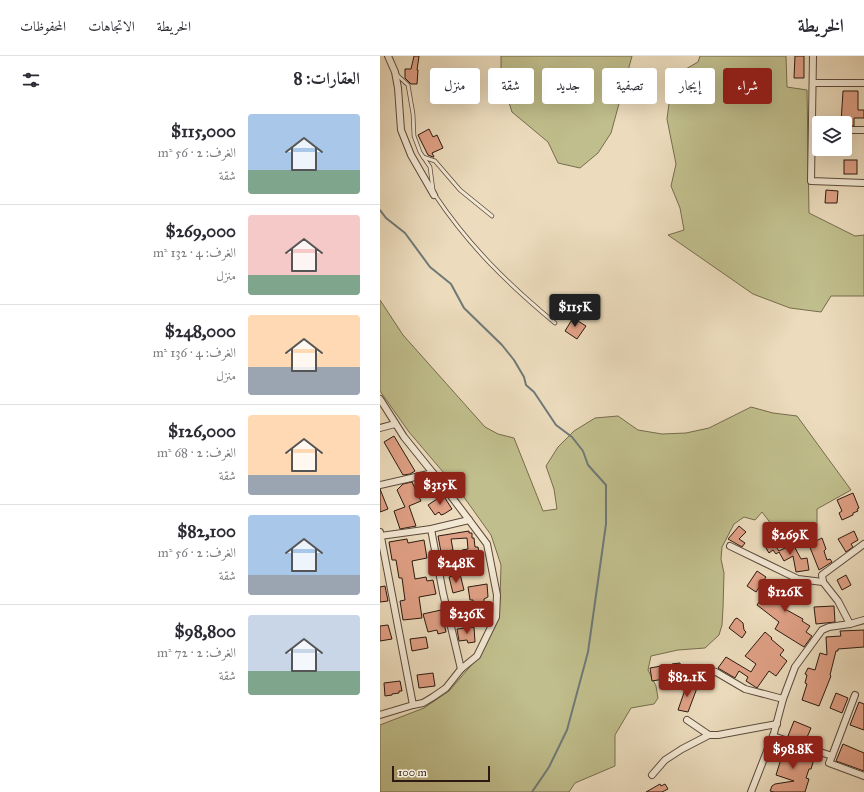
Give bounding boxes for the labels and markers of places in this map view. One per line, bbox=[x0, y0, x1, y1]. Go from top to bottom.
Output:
pin: $115K bbox=[547, 294, 603, 328]
pin: $315K bbox=[412, 472, 468, 506]
pin: $269K bbox=[762, 522, 818, 556]
pin: $248K bbox=[428, 550, 484, 584]
pin: $126K bbox=[757, 579, 813, 613]
pin: $236K bbox=[439, 601, 495, 635]
pin: $82.1K bbox=[654, 664, 720, 698]
pin: $98.8K bbox=[760, 736, 826, 770]

